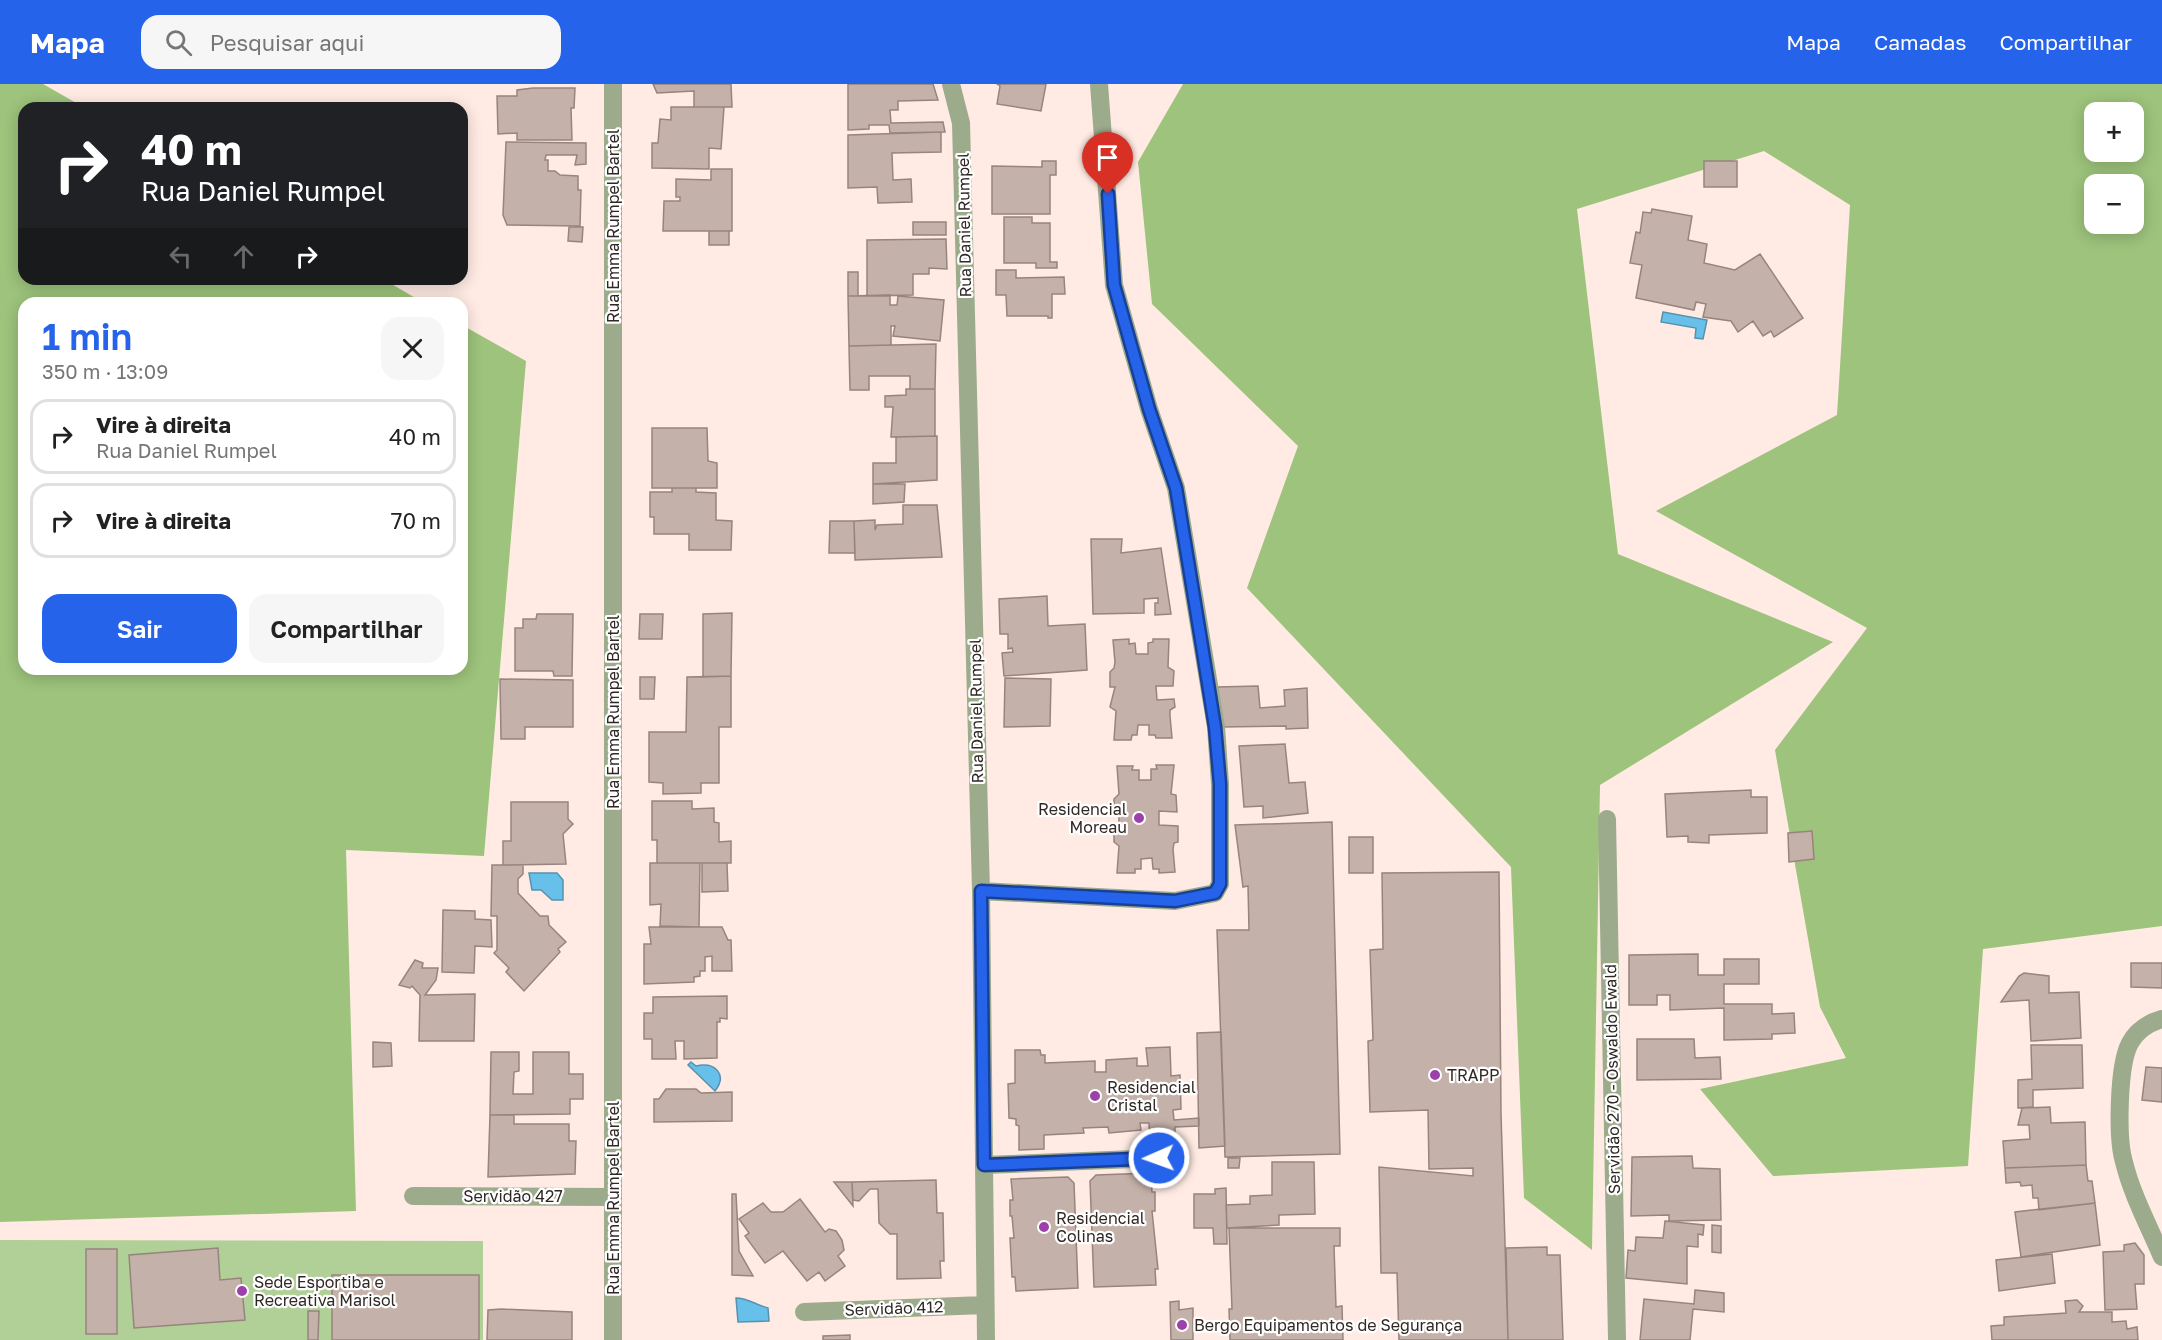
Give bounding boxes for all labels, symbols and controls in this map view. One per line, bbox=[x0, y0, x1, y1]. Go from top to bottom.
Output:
search box bbox=[141, 15, 561, 69]
text: Mapa bbox=[30, 26, 105, 59]
icon: search bbox=[162, 26, 195, 59]
text: Pesquisar aqui bbox=[210, 29, 364, 56]
text: Mapa bbox=[1786, 29, 1841, 55]
text: Camadas bbox=[1874, 29, 1966, 55]
text: Compartilhar bbox=[1999, 29, 2132, 55]
map controls bbox=[2084, 102, 2144, 234]
button: + bbox=[2084, 102, 2144, 162]
text: 40 m bbox=[141, 124, 242, 174]
icon: right bbox=[42, 126, 120, 204]
street label: Rua Emma Rumpel Bartel bbox=[603, 129, 623, 323]
pin bbox=[1082, 132, 1133, 194]
icon: arrive bbox=[1091, 141, 1124, 174]
street label: Rua Daniel Rumpel bbox=[953, 152, 975, 298]
button: − bbox=[2084, 174, 2144, 234]
text: Rua Daniel Rumpel bbox=[141, 175, 385, 207]
icon: left bbox=[164, 240, 197, 273]
icon: ahead bbox=[227, 240, 260, 273]
icon: right bbox=[290, 240, 323, 273]
text: 1 min bbox=[42, 315, 132, 358]
button: close bbox=[381, 317, 444, 380]
text: 350 m · 13:09 bbox=[42, 359, 168, 383]
text: Vire à direita bbox=[96, 411, 231, 438]
icon: right bbox=[45, 420, 78, 453]
text: 40 m bbox=[389, 423, 441, 450]
text: Rua Daniel Rumpel bbox=[96, 438, 277, 462]
icon: right bbox=[45, 504, 78, 537]
text: Vire à direita bbox=[96, 507, 231, 534]
text: 70 m bbox=[391, 507, 441, 534]
button: Sair bbox=[42, 594, 237, 663]
button: Compartilhar bbox=[249, 594, 444, 663]
street label: Rua Emma Rumpel Bartel bbox=[603, 615, 623, 809]
street label: Rua Daniel Rumpel bbox=[965, 638, 987, 784]
place label: Residencial Moreau bbox=[1038, 799, 1127, 837]
marker: Residencial Moreau bbox=[1132, 811, 1146, 825]
street label: Servidão 270 - Oswaldo Ewald bbox=[1600, 964, 1624, 1194]
place label: TRAPP bbox=[1447, 1065, 1499, 1085]
marker: TRAPP bbox=[1428, 1068, 1442, 1082]
place label: Residencial Cristal bbox=[1107, 1077, 1196, 1115]
marker: Residencial Cristal bbox=[1088, 1089, 1102, 1103]
street label: Rua Emma Rumpel Bartel bbox=[603, 1101, 623, 1295]
position arrow bbox=[1127, 1126, 1191, 1190]
street label: Servidão 427 bbox=[463, 1186, 563, 1206]
place label: Residencial Colinas bbox=[1056, 1208, 1145, 1246]
marker: Residencial Colinas bbox=[1037, 1220, 1051, 1234]
place label: Sede Esportiba e Recreativa Marisol bbox=[254, 1272, 396, 1310]
marker: Sede Esportiba e Recreativa Marisol bbox=[235, 1284, 249, 1298]
street label: Servidão 412 bbox=[844, 1296, 944, 1320]
place label: Bergo Equipamentos de Segurança bbox=[1194, 1315, 1462, 1335]
marker: Bergo Equipamentos de Segurança bbox=[1175, 1318, 1189, 1332]

